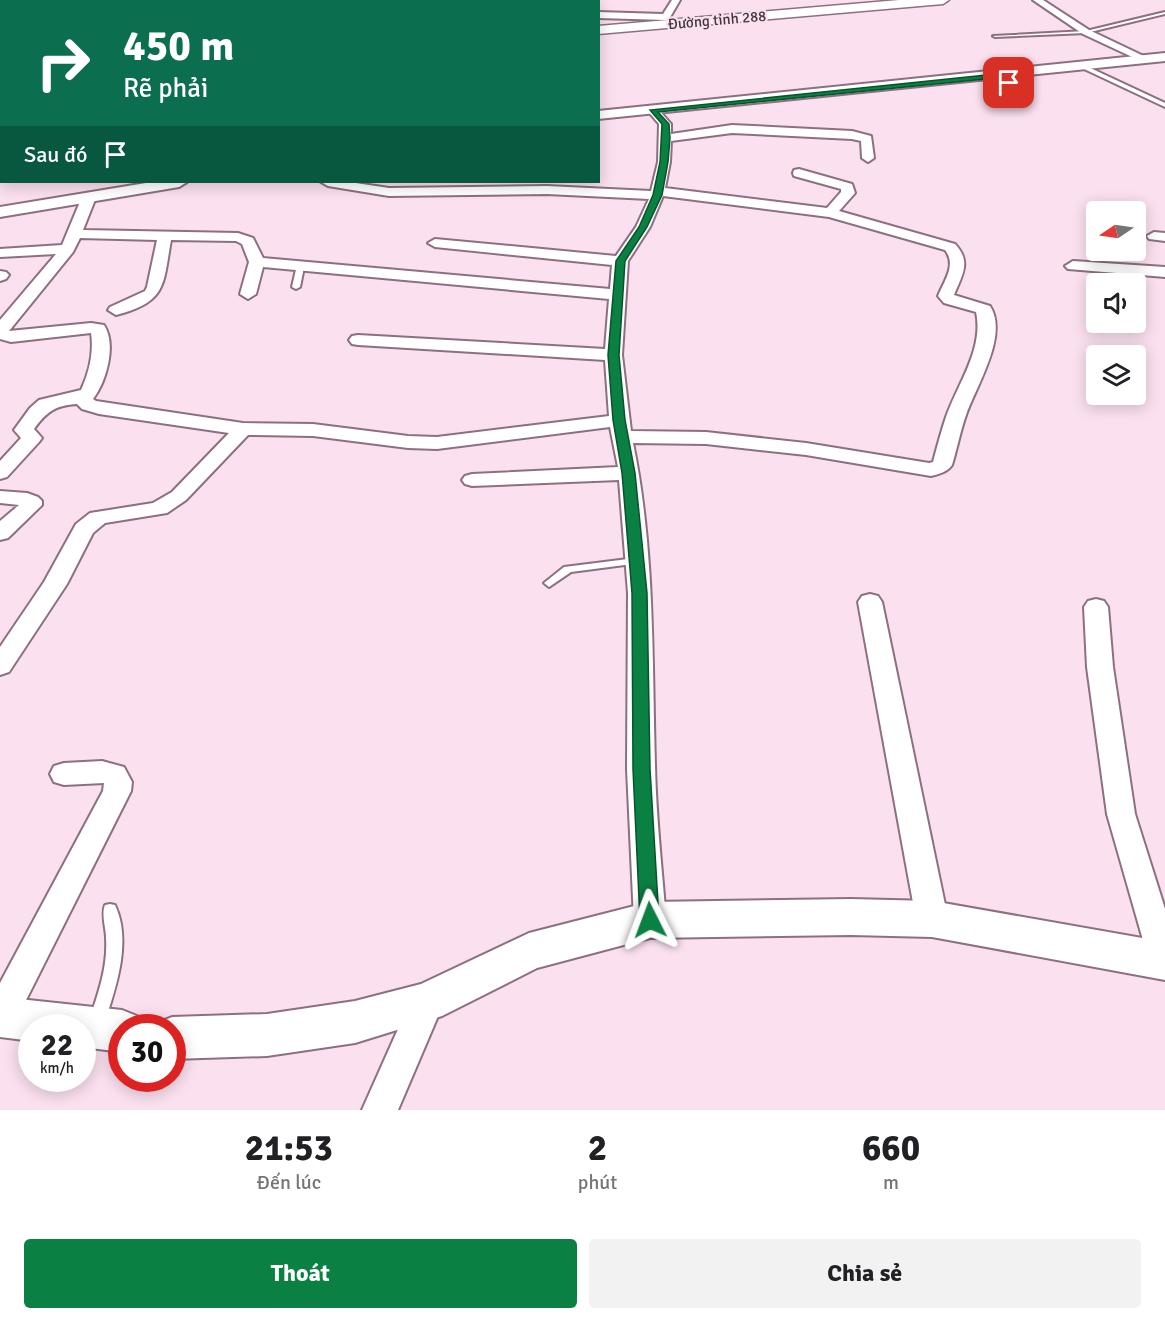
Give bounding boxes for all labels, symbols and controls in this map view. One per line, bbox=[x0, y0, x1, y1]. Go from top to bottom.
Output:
street label: Đường tỉnh 288 bbox=[667, 7, 767, 33]
text: 450 m bbox=[123, 21, 234, 72]
icon: right bbox=[24, 24, 102, 102]
pin bbox=[983, 57, 1034, 108]
icon: arrive bbox=[992, 66, 1025, 99]
text: Rẽ phải bbox=[123, 72, 208, 105]
icon: arrive bbox=[99, 138, 132, 171]
text: Sau đó bbox=[24, 141, 87, 168]
north arrow bbox=[1086, 201, 1146, 261]
map controls bbox=[1086, 201, 1146, 405]
button: sound bbox=[1086, 273, 1146, 333]
button: layers bbox=[1086, 345, 1146, 405]
position arrow bbox=[618, 888, 682, 952]
speed limit sign: 30 bbox=[108, 1014, 186, 1092]
text: 22 bbox=[41, 1027, 73, 1064]
text: km/h bbox=[40, 1059, 74, 1077]
text: 21:53 bbox=[245, 1126, 333, 1171]
text: 2 bbox=[588, 1126, 607, 1171]
text: 660 bbox=[862, 1126, 920, 1171]
text: Đến lúc bbox=[257, 1170, 321, 1195]
text: phút bbox=[578, 1170, 617, 1195]
text: m bbox=[883, 1170, 899, 1195]
button: Thoát bbox=[24, 1239, 577, 1308]
button: Chia sẻ bbox=[589, 1239, 1141, 1308]

